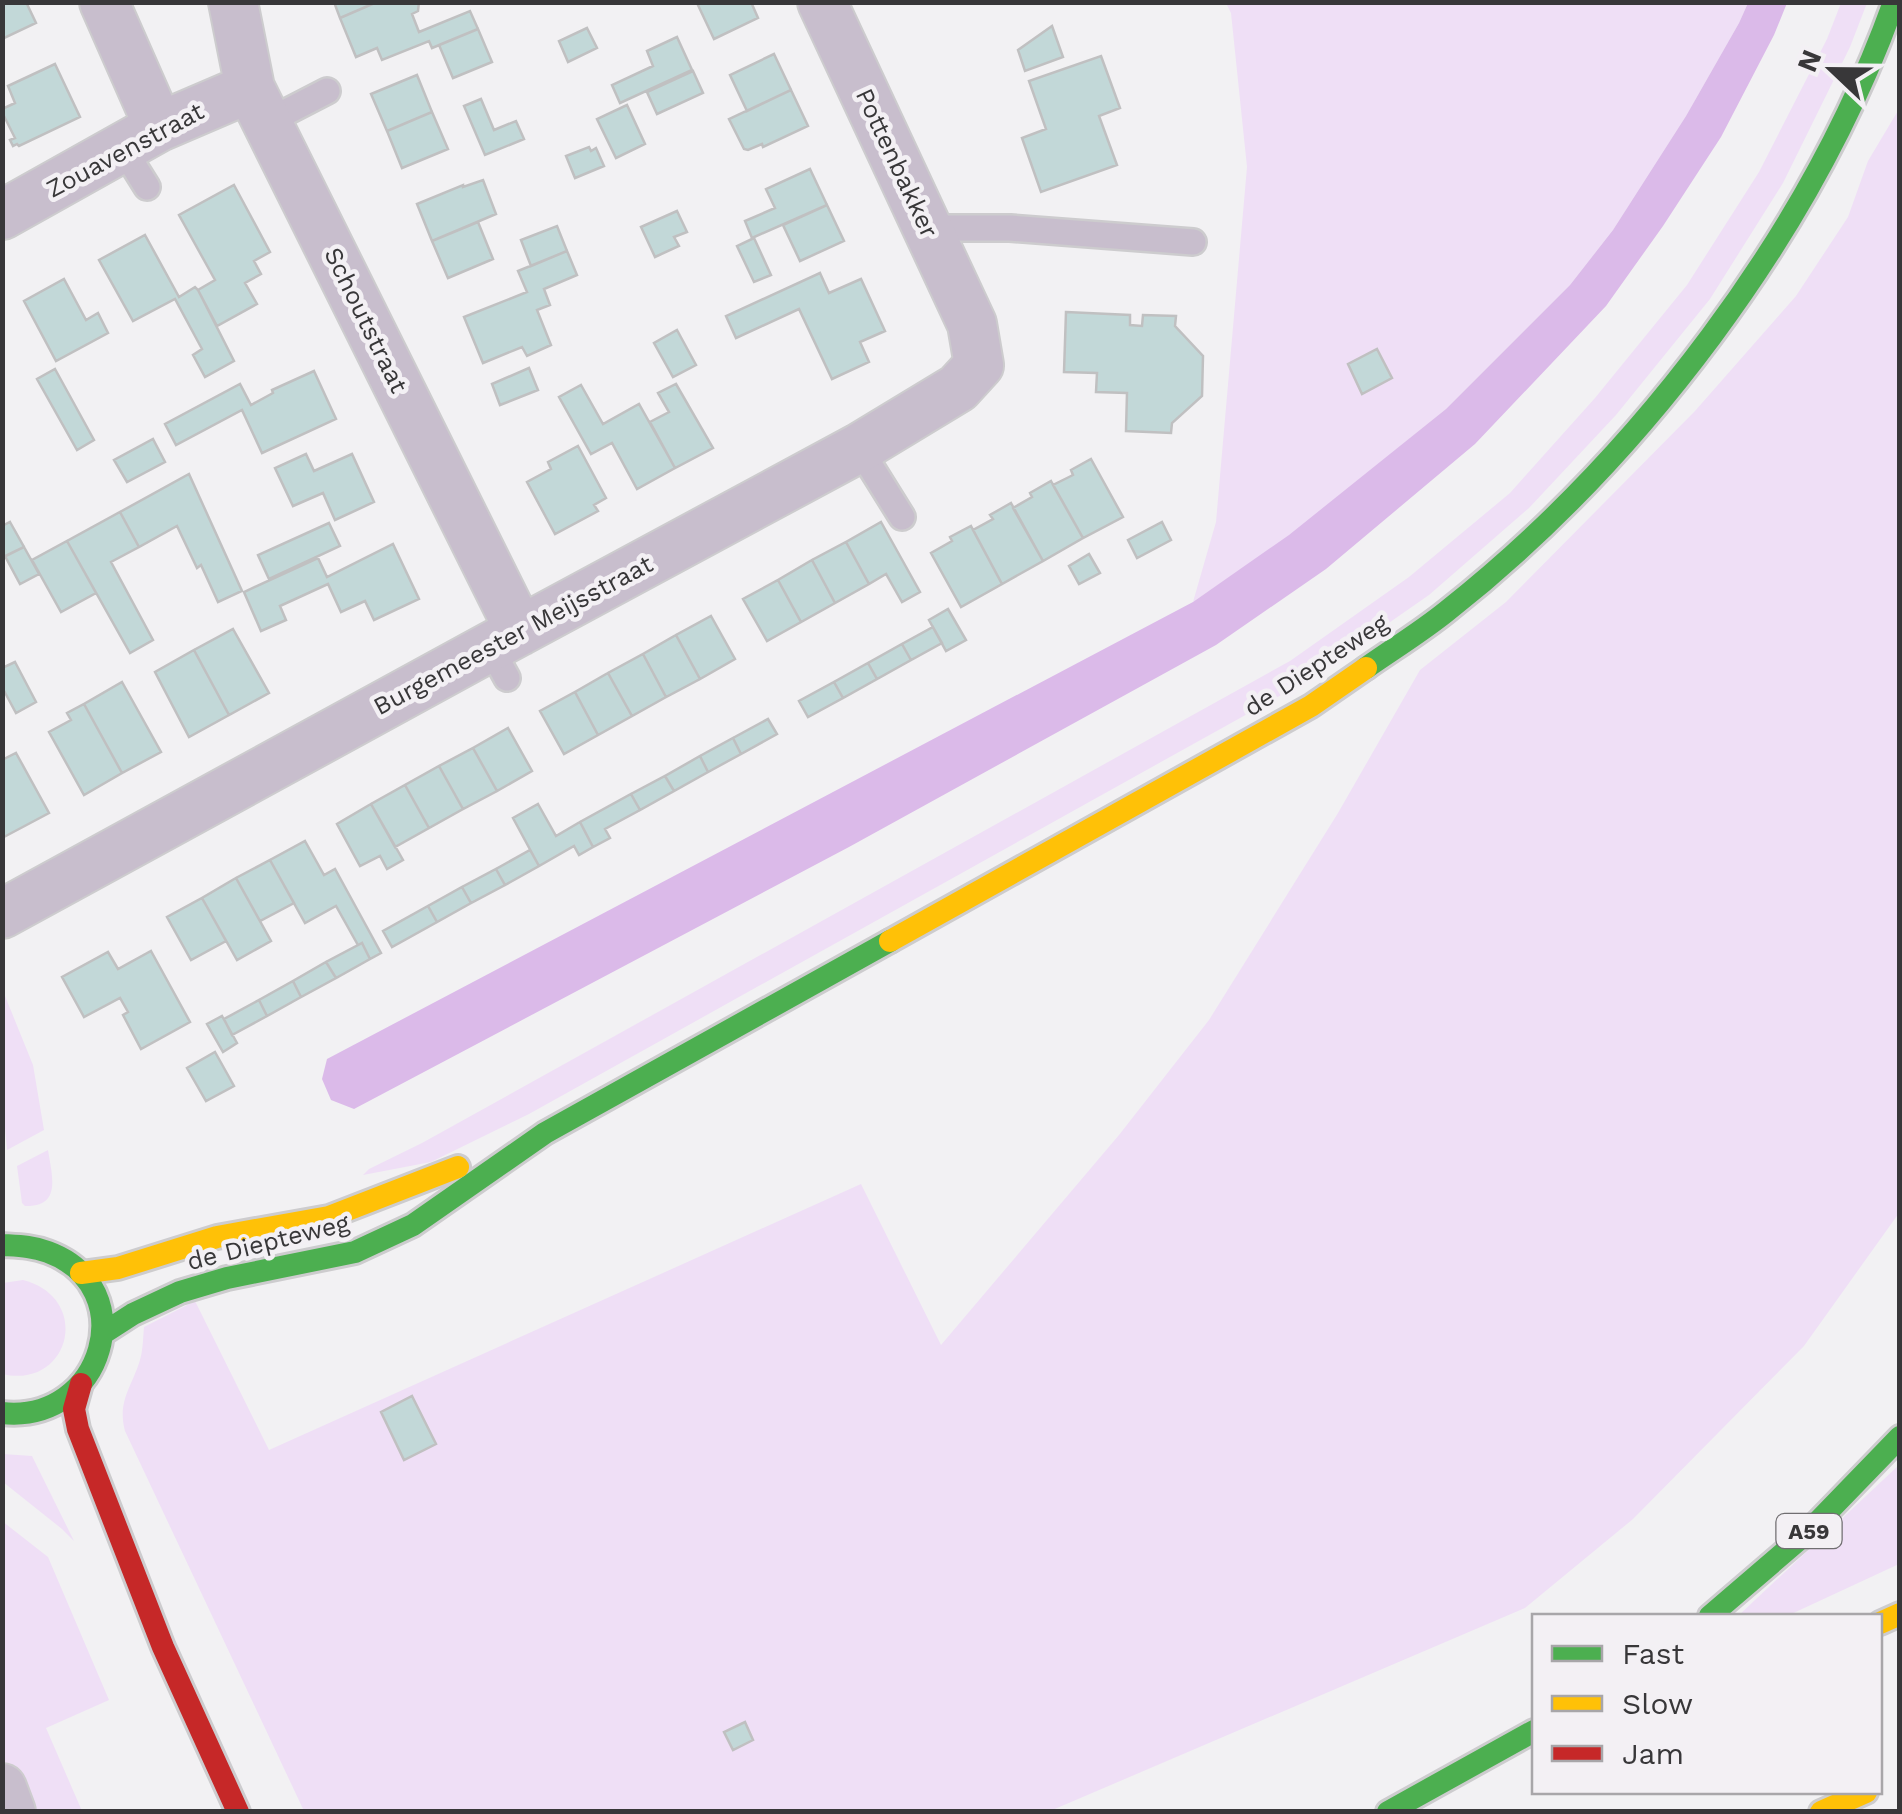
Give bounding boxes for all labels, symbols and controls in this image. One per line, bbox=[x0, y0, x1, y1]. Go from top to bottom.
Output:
north arrow bbox=[1782, 20, 1882, 120]
text: N bbox=[1790, 45, 1828, 77]
street label: Pottenbakker bbox=[850, 84, 944, 242]
street label: Zouavenstraat bbox=[41, 96, 209, 204]
street label: Schoutstraat bbox=[318, 243, 414, 398]
street label: Burgemeester Meijsstraat bbox=[369, 549, 658, 721]
street label: de Diepteweg bbox=[1239, 607, 1394, 722]
street label: de Diepteweg bbox=[184, 1208, 353, 1276]
road number: A59 bbox=[1776, 1514, 1842, 1548]
legend bbox=[1532, 1614, 1882, 1794]
text: Fast bbox=[1622, 1636, 1685, 1671]
text: Slow bbox=[1622, 1686, 1693, 1721]
text: Jam bbox=[1622, 1736, 1684, 1771]

